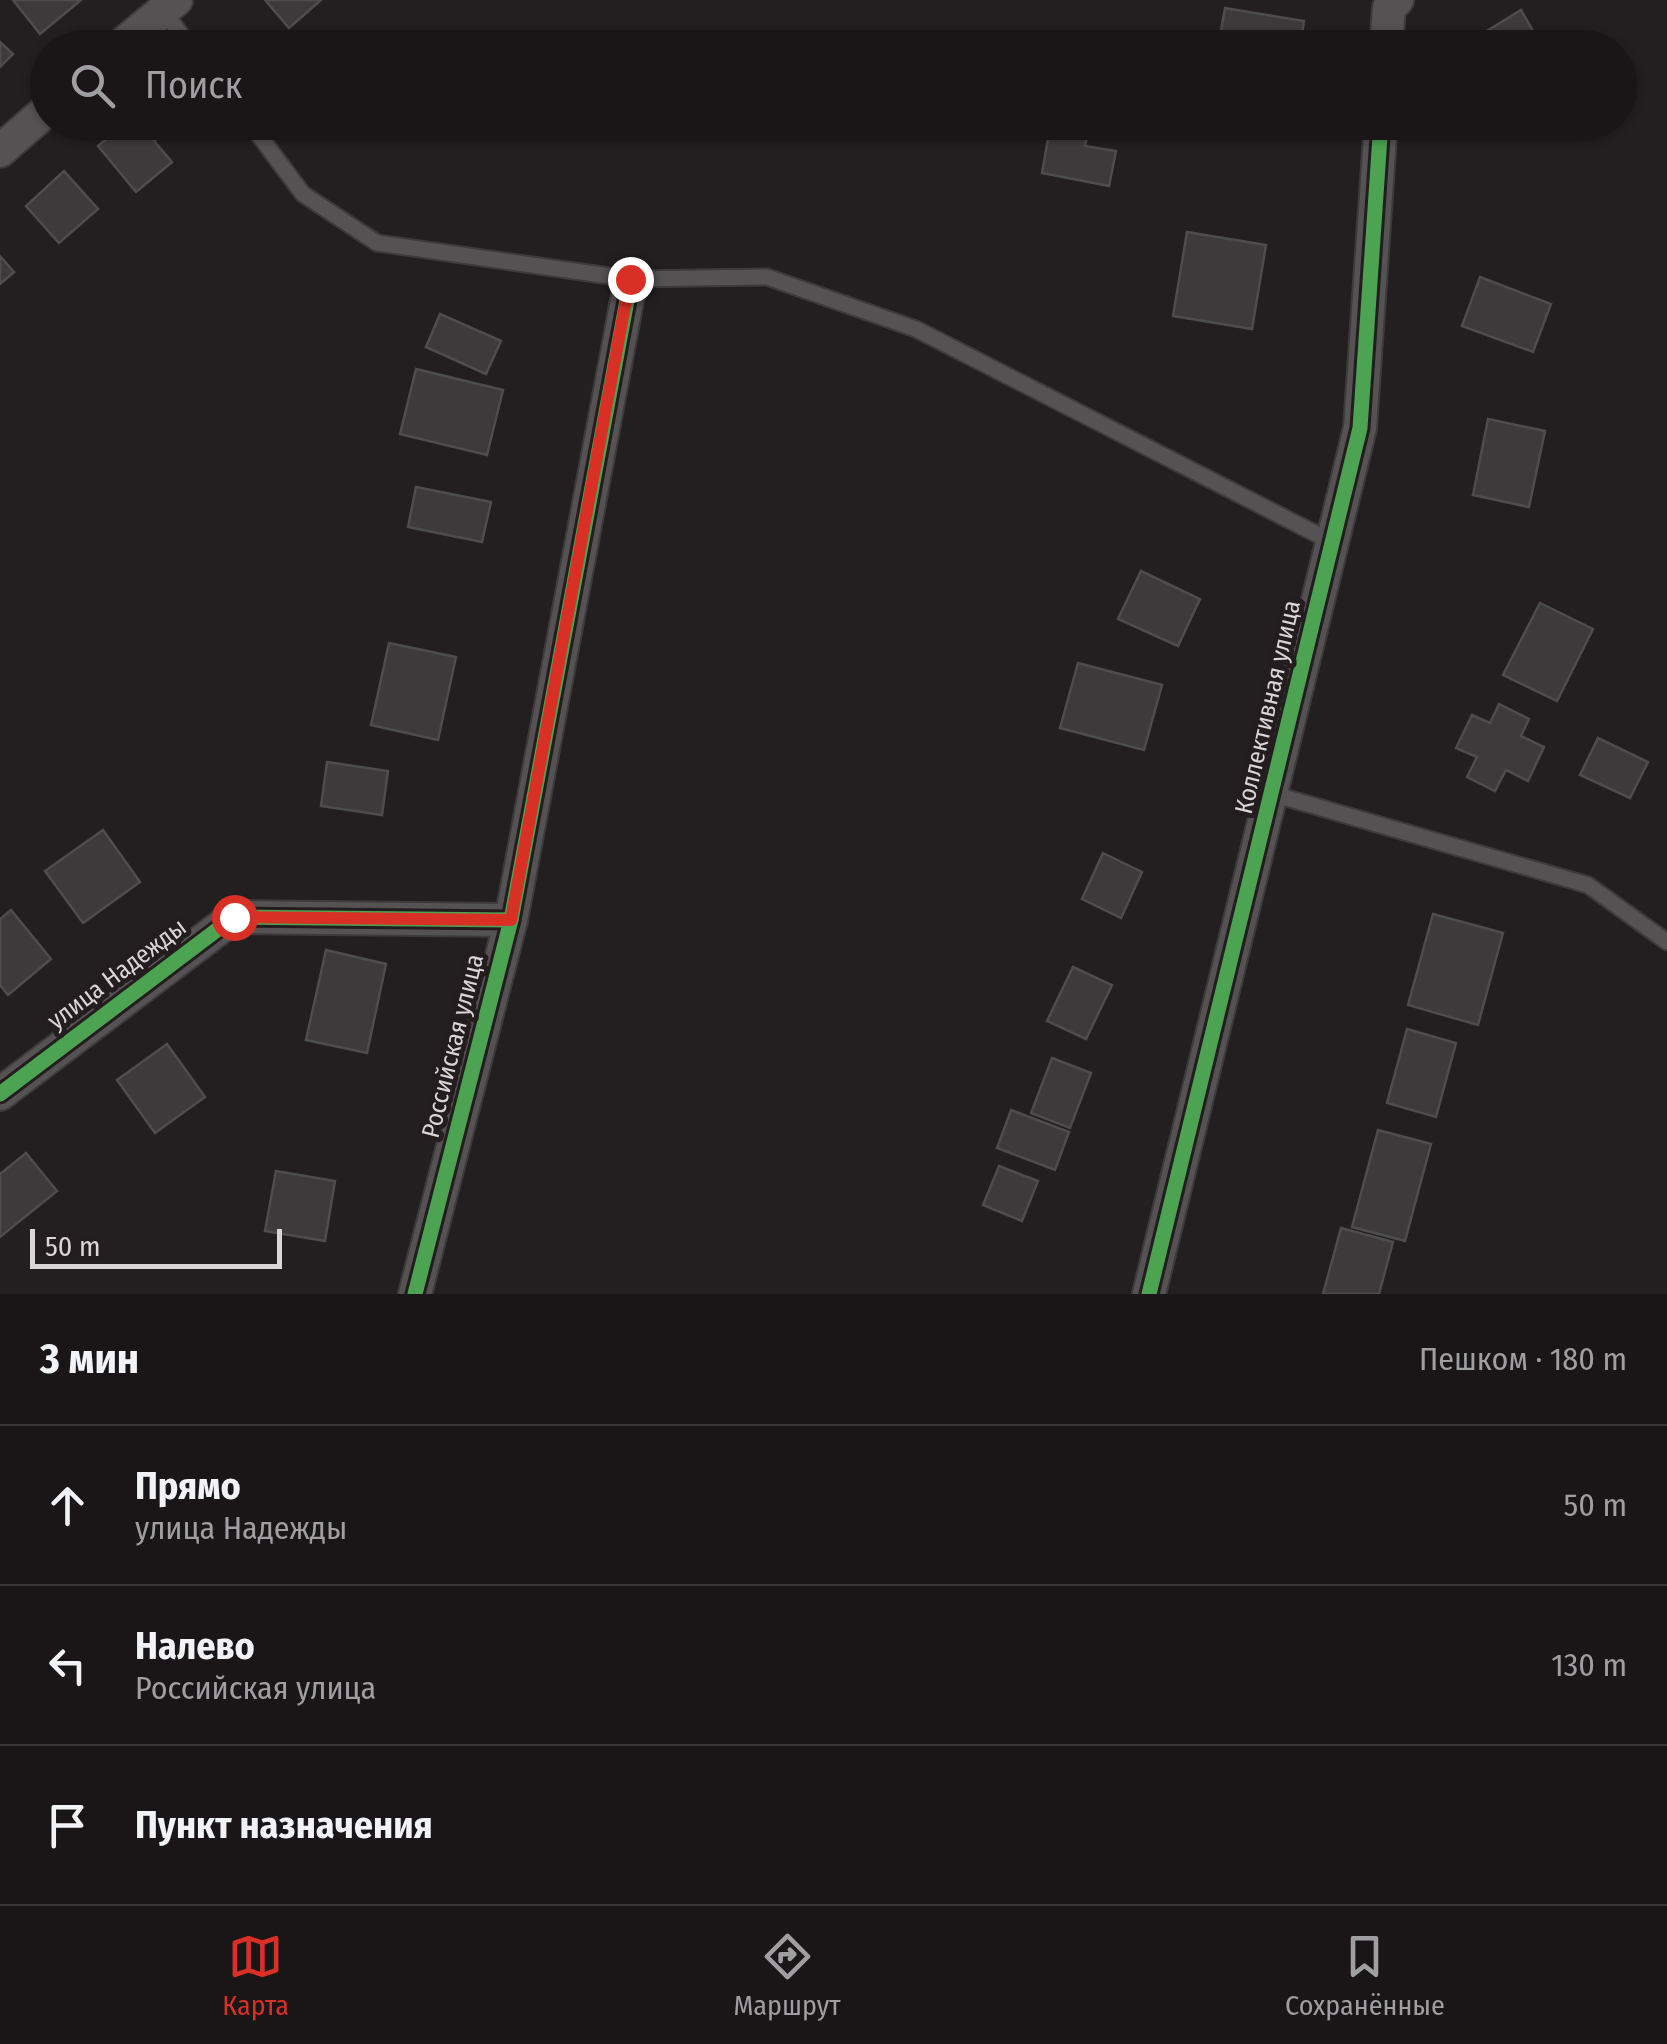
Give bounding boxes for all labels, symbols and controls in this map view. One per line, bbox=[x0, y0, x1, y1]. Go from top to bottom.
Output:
search box bbox=[30, 30, 1637, 140]
icon: search bbox=[65, 58, 120, 113]
text: Поиск bbox=[145, 62, 242, 108]
route end bbox=[608, 257, 654, 303]
street label: Коллективная улица bbox=[1229, 597, 1307, 817]
route start bbox=[212, 895, 258, 941]
street label: улица Надежды bbox=[42, 912, 192, 1036]
street label: Российская улица bbox=[416, 951, 490, 1141]
scale bar bbox=[30, 1224, 282, 1268]
text: 50 m bbox=[45, 1230, 101, 1263]
text: 3 мин bbox=[40, 1334, 139, 1384]
text: Пешком · 180 m bbox=[1419, 1340, 1627, 1378]
text: Прямо bbox=[135, 1463, 241, 1509]
icon: ahead bbox=[40, 1478, 95, 1533]
text: 50 m bbox=[1564, 1486, 1627, 1524]
text: улица Надежды bbox=[135, 1509, 347, 1547]
text: Налево bbox=[135, 1623, 255, 1669]
icon: left bbox=[40, 1638, 95, 1693]
text: 130 m bbox=[1551, 1646, 1627, 1684]
text: Российская улица bbox=[135, 1669, 376, 1707]
icon: arrive bbox=[40, 1798, 95, 1853]
text: Пункт назначения bbox=[135, 1802, 433, 1848]
tab: Карта bbox=[222, 1929, 289, 2022]
tab: Маршрут bbox=[733, 1929, 841, 2022]
tab: Сохранённые bbox=[1285, 1929, 1445, 2022]

